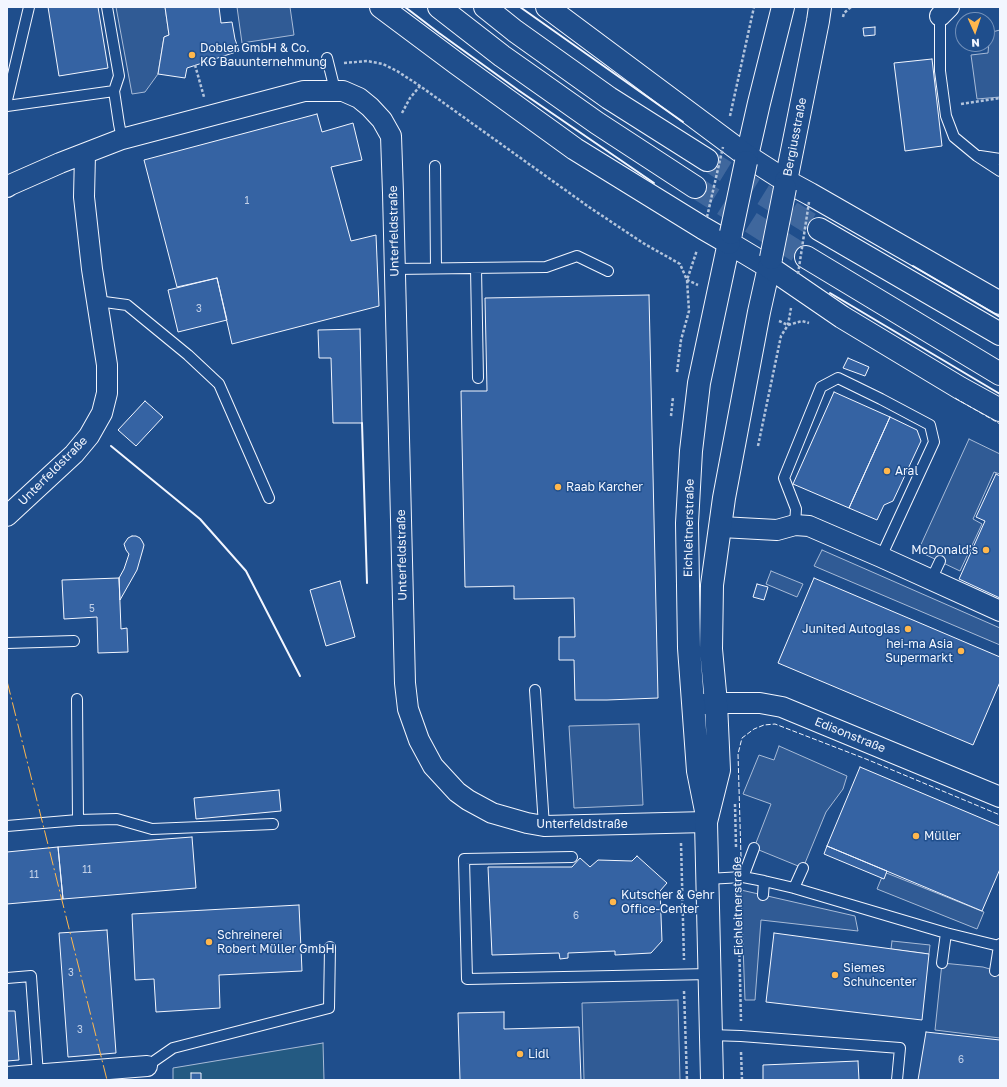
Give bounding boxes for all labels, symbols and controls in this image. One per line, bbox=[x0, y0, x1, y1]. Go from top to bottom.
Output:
north arrow bbox=[955, 12, 995, 52]
text: N bbox=[971, 37, 980, 50]
place label: Dobler GmbH & Co. KG Bauunternehmung bbox=[200, 41, 327, 69]
marker: Dobler GmbH & Co. KG Bauunternehmung bbox=[187, 50, 197, 60]
street label: Bergiusstraße bbox=[780, 96, 810, 178]
street label: Unterfeldstraße bbox=[386, 185, 402, 277]
house number: 1 bbox=[245, 195, 249, 207]
house number: 3 bbox=[196, 303, 202, 315]
street label: Unterfeldstraße bbox=[16, 434, 90, 508]
place label: Aral bbox=[895, 464, 918, 478]
marker: Aral bbox=[882, 466, 892, 476]
street label: Eichleitnerstraße bbox=[681, 479, 697, 577]
place label: Raab Karcher bbox=[566, 480, 643, 494]
marker: Raab Karcher bbox=[553, 482, 563, 492]
street label: Unterfeldstraße bbox=[394, 509, 410, 601]
place label: McDonald's bbox=[911, 543, 978, 557]
marker: McDonald's bbox=[981, 545, 991, 555]
house number: 5 bbox=[89, 603, 95, 615]
place label: Junited Autoglas bbox=[802, 622, 900, 636]
marker: Junited Autoglas bbox=[903, 624, 913, 634]
place label: hei-ma Asia Supermarkt bbox=[885, 637, 953, 665]
marker: hei-ma Asia Supermarkt bbox=[956, 646, 966, 656]
street label: Edisonstraße bbox=[812, 714, 888, 756]
street label: Unterfeldstraße bbox=[536, 817, 628, 831]
place label: Müller bbox=[924, 829, 961, 843]
marker: Müller bbox=[911, 831, 921, 841]
street label: Eichleitnerstraße bbox=[730, 857, 746, 955]
house number: 11 bbox=[82, 864, 92, 876]
house number: 11 bbox=[29, 869, 39, 881]
place label: Kutscher & Gehr Office-Center bbox=[621, 888, 715, 916]
marker: Kutscher & Gehr Office-Center bbox=[608, 897, 618, 907]
house number: 6 bbox=[573, 910, 579, 922]
place label: Schreinerei Robert Müller GmbH bbox=[217, 928, 335, 956]
marker: Schreinerei Robert Müller GmbH bbox=[204, 937, 214, 947]
place label: Siemes Schuhcenter bbox=[843, 961, 916, 989]
house number: 3 bbox=[68, 967, 74, 979]
marker: Siemes Schuhcenter bbox=[830, 970, 840, 980]
house number: 3 bbox=[77, 1024, 83, 1036]
place label: Lidl bbox=[528, 1047, 549, 1061]
marker: Lidl bbox=[515, 1049, 525, 1059]
house number: 6 bbox=[958, 1054, 964, 1066]

